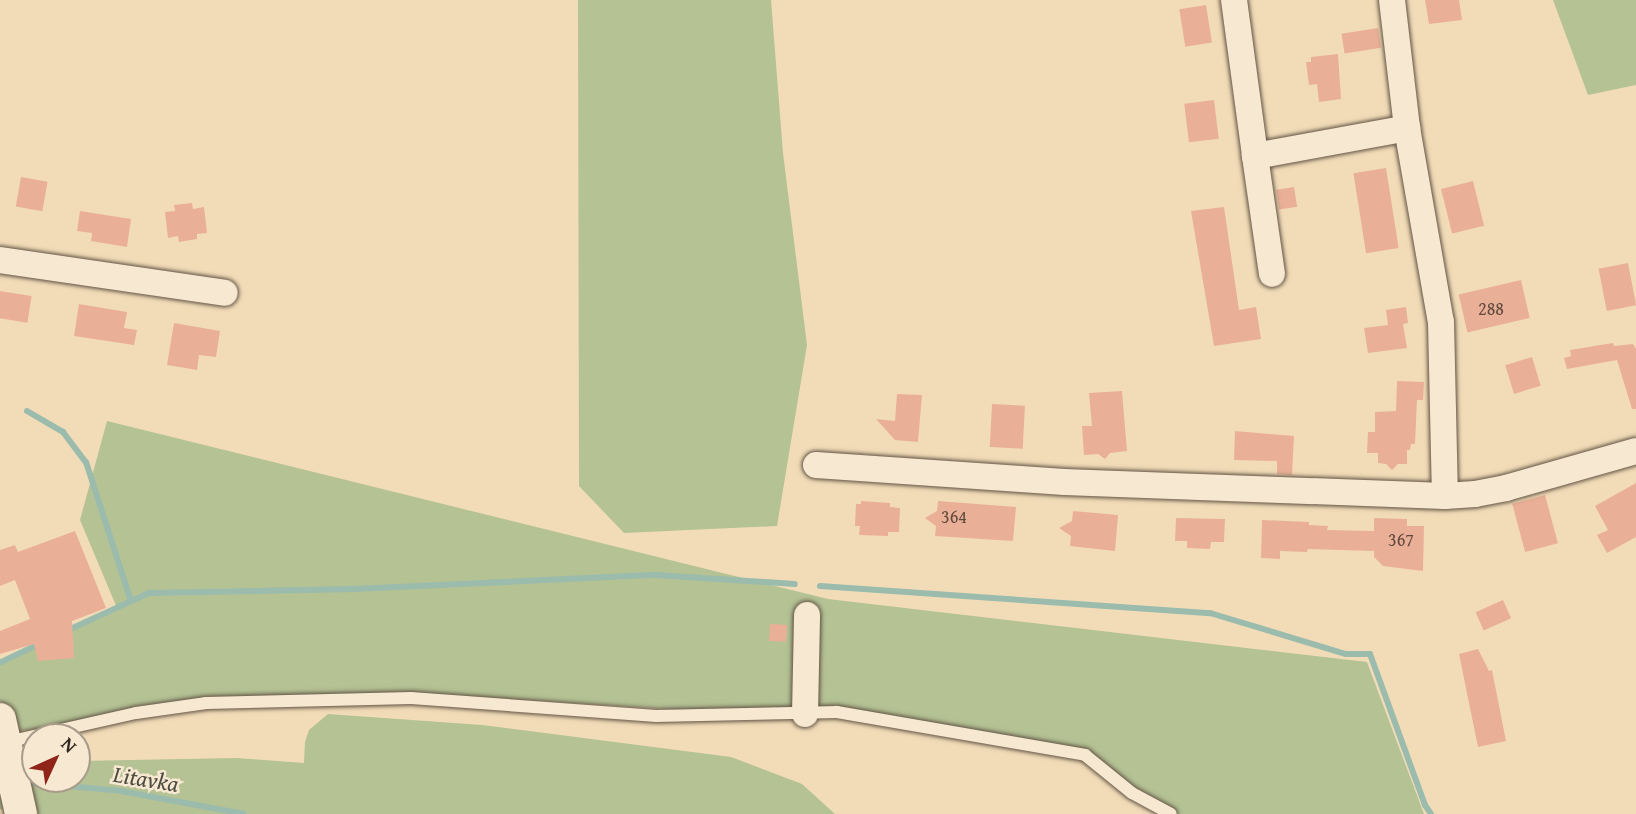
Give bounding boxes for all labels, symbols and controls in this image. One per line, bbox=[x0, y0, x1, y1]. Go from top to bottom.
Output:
house number: 288 bbox=[1478, 298, 1504, 320]
house number: 364 bbox=[941, 506, 967, 528]
house number: 367 bbox=[1388, 529, 1414, 551]
north arrow bbox=[21, 723, 91, 793]
text: N bbox=[55, 730, 84, 759]
water label: Litavka bbox=[111, 760, 181, 798]

